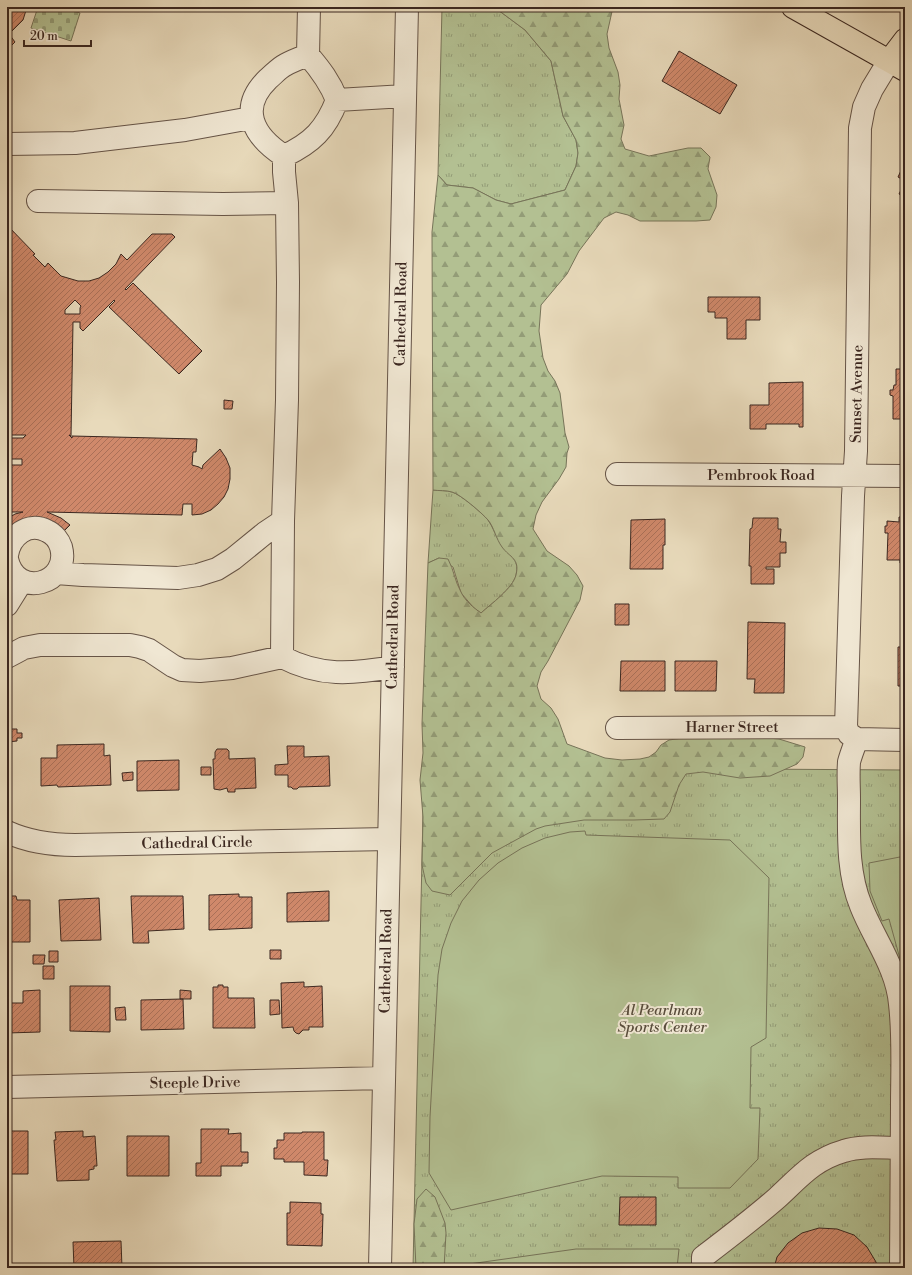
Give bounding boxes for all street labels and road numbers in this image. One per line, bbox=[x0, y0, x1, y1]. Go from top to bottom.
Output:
street label: Cathedral Road bbox=[391, 261, 411, 367]
street label: Sunset Avenue bbox=[847, 345, 867, 443]
street label: Pembrook Road bbox=[707, 466, 815, 485]
street label: Cathedral Road bbox=[383, 584, 403, 690]
street label: Harner Street bbox=[685, 718, 779, 737]
street label: Cathedral Circle bbox=[141, 833, 253, 853]
street label: Cathedral Road bbox=[376, 908, 396, 1014]
street label: Steeple Drive bbox=[149, 1073, 241, 1093]

